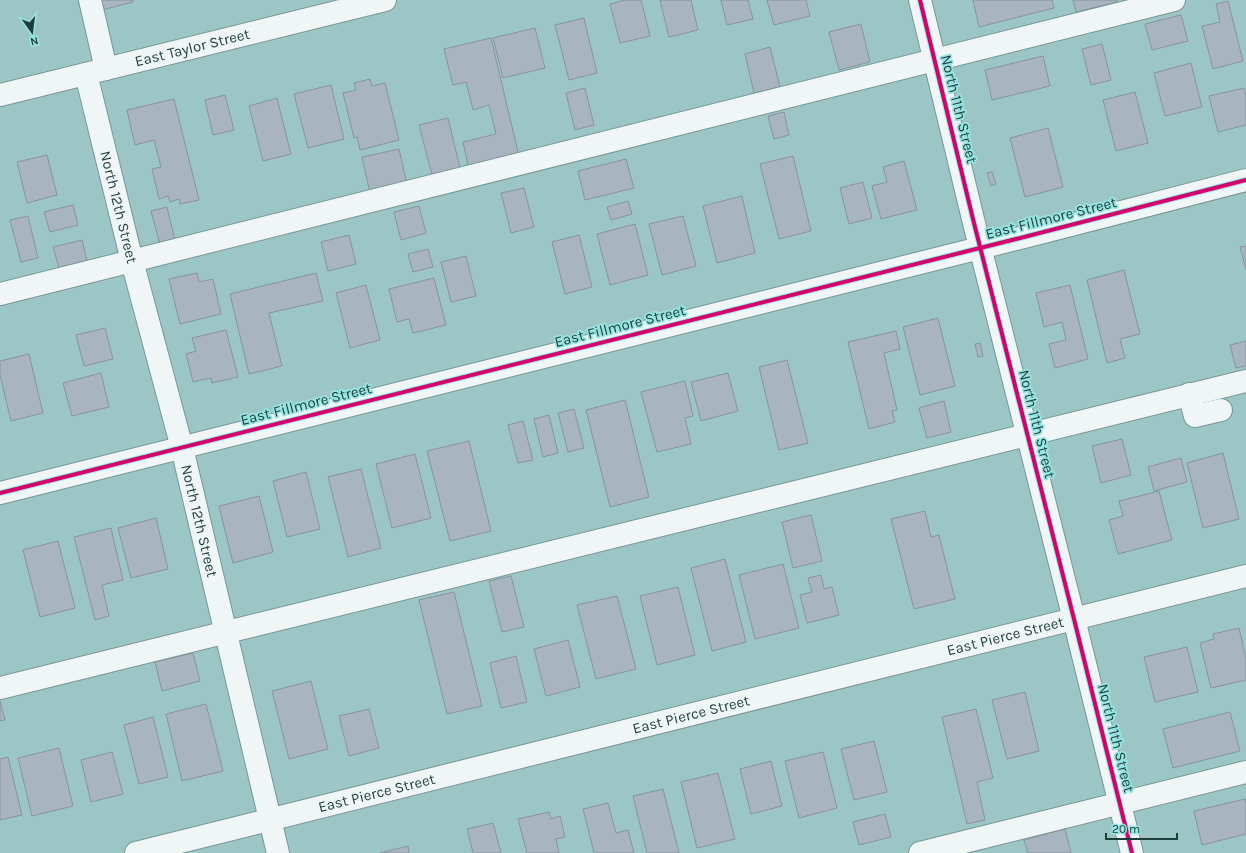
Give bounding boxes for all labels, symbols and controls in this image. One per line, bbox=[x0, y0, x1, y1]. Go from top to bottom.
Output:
north arrow bbox=[12, 12, 52, 52]
street label: East Taylor Street bbox=[133, 25, 252, 70]
text: N bbox=[29, 34, 40, 48]
street label: North 11th Street bbox=[937, 53, 981, 166]
street label: North 12th Street bbox=[96, 149, 141, 266]
street label: East Fillmore Street bbox=[984, 193, 1119, 243]
street label: East Fillmore Street bbox=[553, 301, 688, 351]
street label: North 11th Street bbox=[1015, 368, 1059, 481]
street label: East Fillmore Street bbox=[239, 379, 374, 429]
street label: North 12th Street bbox=[177, 463, 221, 579]
street label: East Pierce Street bbox=[945, 613, 1066, 659]
street label: North 11th Street bbox=[1094, 682, 1138, 795]
street label: East Pierce Street bbox=[631, 691, 752, 738]
street label: East Pierce Street bbox=[316, 770, 437, 816]
scale bar bbox=[1106, 815, 1177, 841]
text: 20 m bbox=[1112, 822, 1140, 836]

